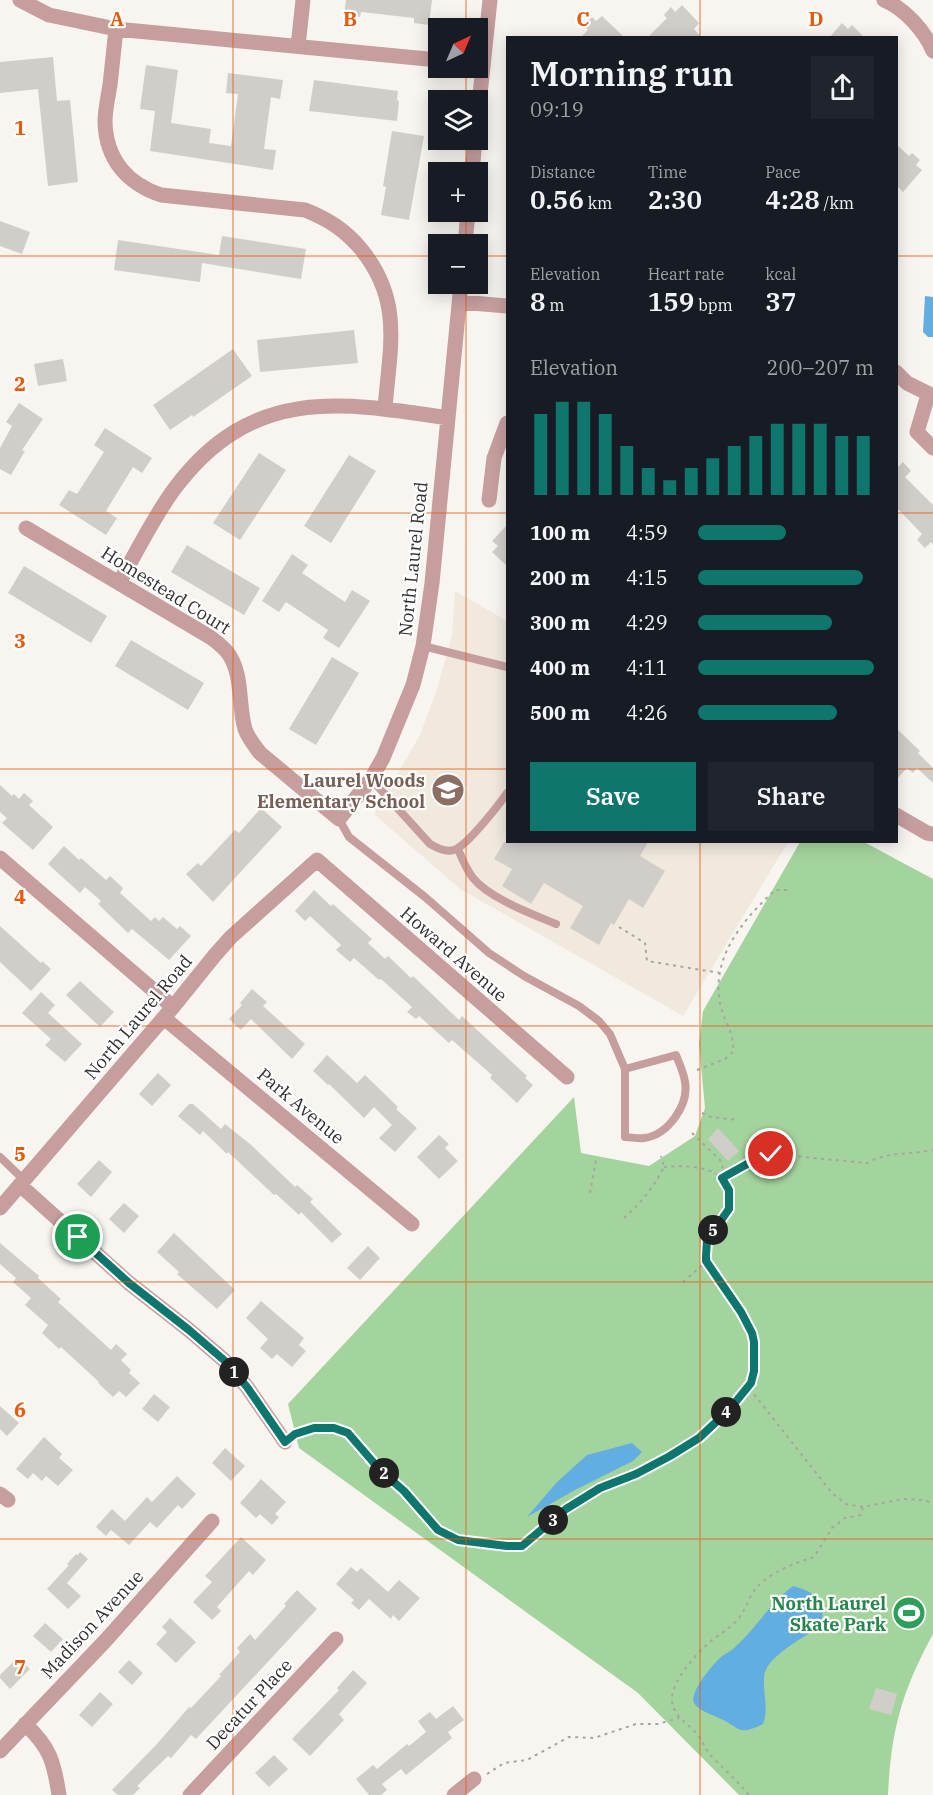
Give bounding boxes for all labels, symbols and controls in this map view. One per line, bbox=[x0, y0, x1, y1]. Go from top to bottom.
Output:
text: A bbox=[110, 5, 124, 32]
text: B bbox=[343, 5, 357, 32]
text: C bbox=[576, 5, 590, 32]
text: D bbox=[808, 5, 824, 32]
north arrow bbox=[428, 18, 488, 78]
map controls bbox=[428, 18, 488, 294]
text: Morning run bbox=[530, 52, 733, 95]
button: share bbox=[811, 56, 874, 119]
button: layers bbox=[428, 90, 488, 150]
text: 09:19 bbox=[530, 96, 584, 123]
text: 1 bbox=[14, 114, 26, 141]
button: + bbox=[428, 162, 488, 222]
text: Distance bbox=[530, 162, 595, 182]
text: Time bbox=[648, 162, 687, 182]
text: Pace bbox=[765, 162, 801, 182]
text: 0.56 bbox=[530, 182, 584, 216]
text: 2:30 bbox=[648, 182, 702, 216]
text: 4:28 bbox=[765, 182, 820, 216]
text: km bbox=[584, 193, 612, 213]
text: /km bbox=[820, 193, 854, 213]
button: − bbox=[428, 234, 488, 294]
text: Elevation bbox=[530, 264, 600, 284]
text: Heart rate bbox=[648, 264, 724, 284]
text: kcal bbox=[765, 264, 796, 284]
text: 8 bbox=[530, 284, 546, 318]
text: 159 bbox=[648, 284, 694, 318]
text: 37 bbox=[765, 284, 797, 318]
text: m bbox=[546, 295, 565, 315]
text: bpm bbox=[694, 295, 733, 315]
text: Elevation bbox=[530, 354, 618, 381]
text: 200–207 m bbox=[767, 354, 874, 381]
text: 2 bbox=[14, 370, 26, 397]
street label: North Laurel Road bbox=[393, 480, 433, 638]
text: 100 m bbox=[530, 519, 590, 546]
text: 4:59 bbox=[626, 519, 668, 546]
street label: Homestead Court bbox=[97, 541, 235, 639]
text: 200 m bbox=[530, 564, 590, 591]
text: 4:15 bbox=[626, 564, 668, 591]
text: 300 m bbox=[530, 609, 590, 636]
text: 4:29 bbox=[626, 609, 668, 636]
text: 3 bbox=[14, 627, 26, 654]
text: 400 m bbox=[530, 654, 590, 681]
text: 4:11 bbox=[626, 654, 668, 681]
text: 500 m bbox=[530, 699, 590, 726]
text: 4:26 bbox=[626, 699, 668, 726]
button: Save bbox=[530, 762, 696, 831]
button: Share bbox=[708, 762, 874, 831]
place label: Laurel Woods Elementary School bbox=[257, 769, 425, 813]
school or university icon: Laurel Woods Elementary School bbox=[430, 772, 466, 808]
text: 4 bbox=[14, 883, 26, 910]
street label: Howard Avenue bbox=[396, 901, 512, 1007]
street label: North Laurel Road bbox=[79, 950, 197, 1084]
street label: Park Avenue bbox=[253, 1063, 349, 1149]
pin bbox=[745, 1128, 796, 1179]
icon: check bbox=[754, 1137, 787, 1170]
text: 5 bbox=[14, 1140, 26, 1167]
pin bbox=[52, 1211, 103, 1262]
pin: 5 bbox=[698, 1215, 728, 1245]
icon: arrive bbox=[61, 1220, 94, 1253]
text: 5 bbox=[708, 1220, 718, 1240]
pin: 1 bbox=[219, 1357, 249, 1387]
text: 1 bbox=[229, 1362, 239, 1382]
text: 6 bbox=[14, 1396, 26, 1423]
pin: 4 bbox=[711, 1397, 741, 1427]
text: 4 bbox=[721, 1402, 731, 1422]
pin: 2 bbox=[369, 1458, 399, 1488]
text: 2 bbox=[379, 1463, 389, 1483]
pin: 3 bbox=[538, 1505, 568, 1535]
text: 3 bbox=[548, 1510, 558, 1530]
street label: Madison Avenue bbox=[36, 1565, 148, 1683]
place label: North Laurel Skate Park bbox=[772, 1592, 887, 1636]
sports icon: North Laurel Skate Park bbox=[891, 1595, 927, 1631]
text: 7 bbox=[14, 1653, 26, 1680]
street label: Decatur Place bbox=[201, 1654, 297, 1754]

